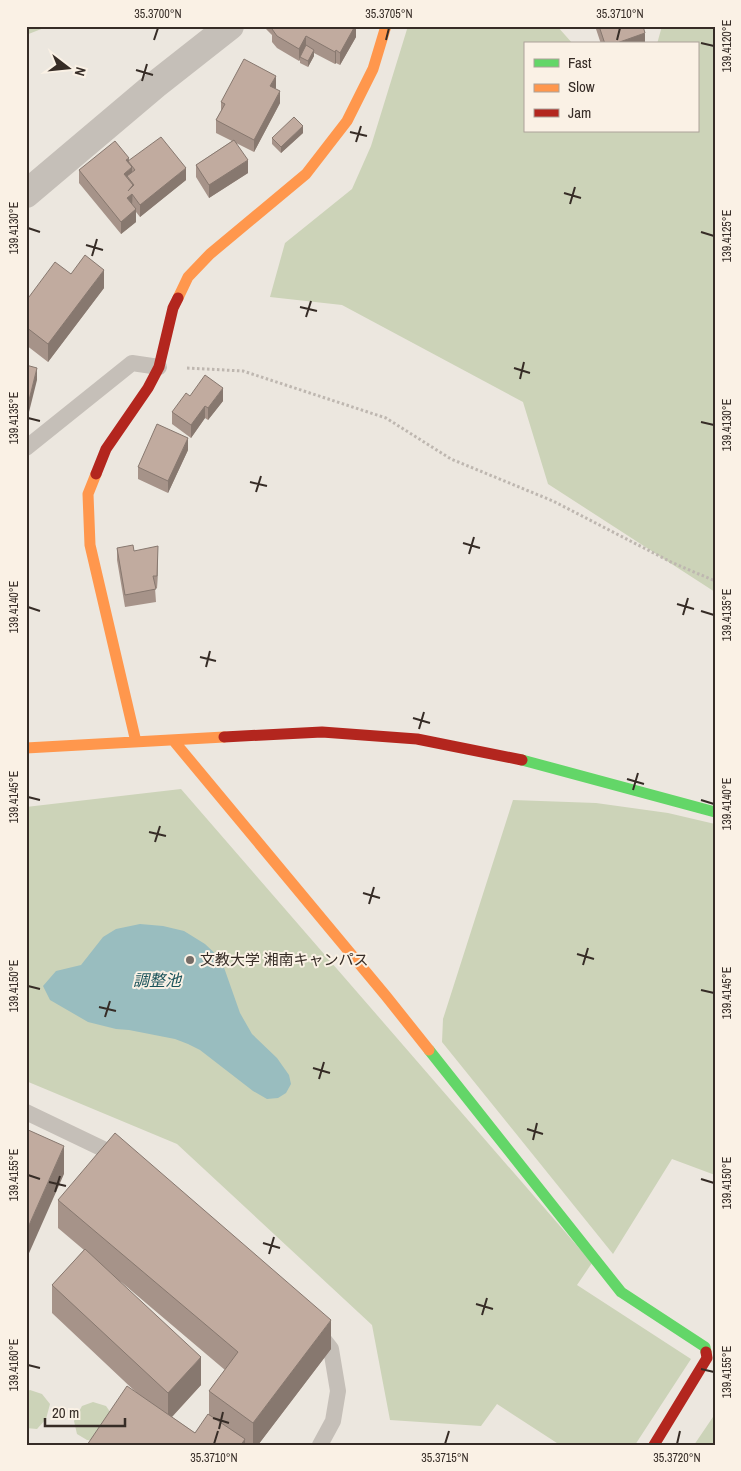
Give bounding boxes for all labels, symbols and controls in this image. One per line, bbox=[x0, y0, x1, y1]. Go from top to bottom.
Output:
text: 35.3700°N bbox=[134, 6, 182, 22]
text: 35.3705°N bbox=[365, 6, 413, 22]
text: 35.3710°N bbox=[596, 6, 644, 22]
text: 139.4120°E bbox=[719, 20, 735, 72]
north arrow bbox=[42, 42, 92, 92]
legend bbox=[524, 42, 698, 132]
text: Fast bbox=[568, 52, 592, 73]
text: N bbox=[71, 65, 90, 78]
text: Slow bbox=[568, 76, 595, 97]
text: Jam bbox=[568, 102, 591, 123]
text: 139.4130°E bbox=[6, 202, 22, 254]
text: 139.4125°E bbox=[719, 210, 735, 262]
text: 139.4135°E bbox=[6, 392, 22, 444]
text: 139.4130°E bbox=[719, 399, 735, 451]
text: 139.4140°E bbox=[6, 581, 22, 633]
text: 139.4135°E bbox=[719, 589, 735, 641]
text: 139.4145°E bbox=[6, 771, 22, 823]
text: 139.4140°E bbox=[719, 778, 735, 830]
place label: 文教大学 湘南キャンパス bbox=[200, 949, 368, 970]
marker: 文教大学 湘南キャンパス bbox=[184, 954, 196, 966]
text: 139.4150°E bbox=[6, 960, 22, 1012]
text: 139.4145°E bbox=[719, 967, 735, 1019]
water label: 調整池 bbox=[133, 969, 183, 991]
text: 139.4155°E bbox=[6, 1149, 22, 1201]
text: 139.4150°E bbox=[719, 1157, 735, 1209]
text: 139.4160°E bbox=[6, 1339, 22, 1391]
text: 139.4155°E bbox=[719, 1346, 735, 1398]
scale bar bbox=[45, 1396, 125, 1428]
text: 20 m bbox=[52, 1402, 79, 1423]
text: 35.3710°N bbox=[190, 1450, 238, 1466]
text: 35.3715°N bbox=[421, 1450, 469, 1466]
text: 35.3720°N bbox=[653, 1450, 701, 1466]

